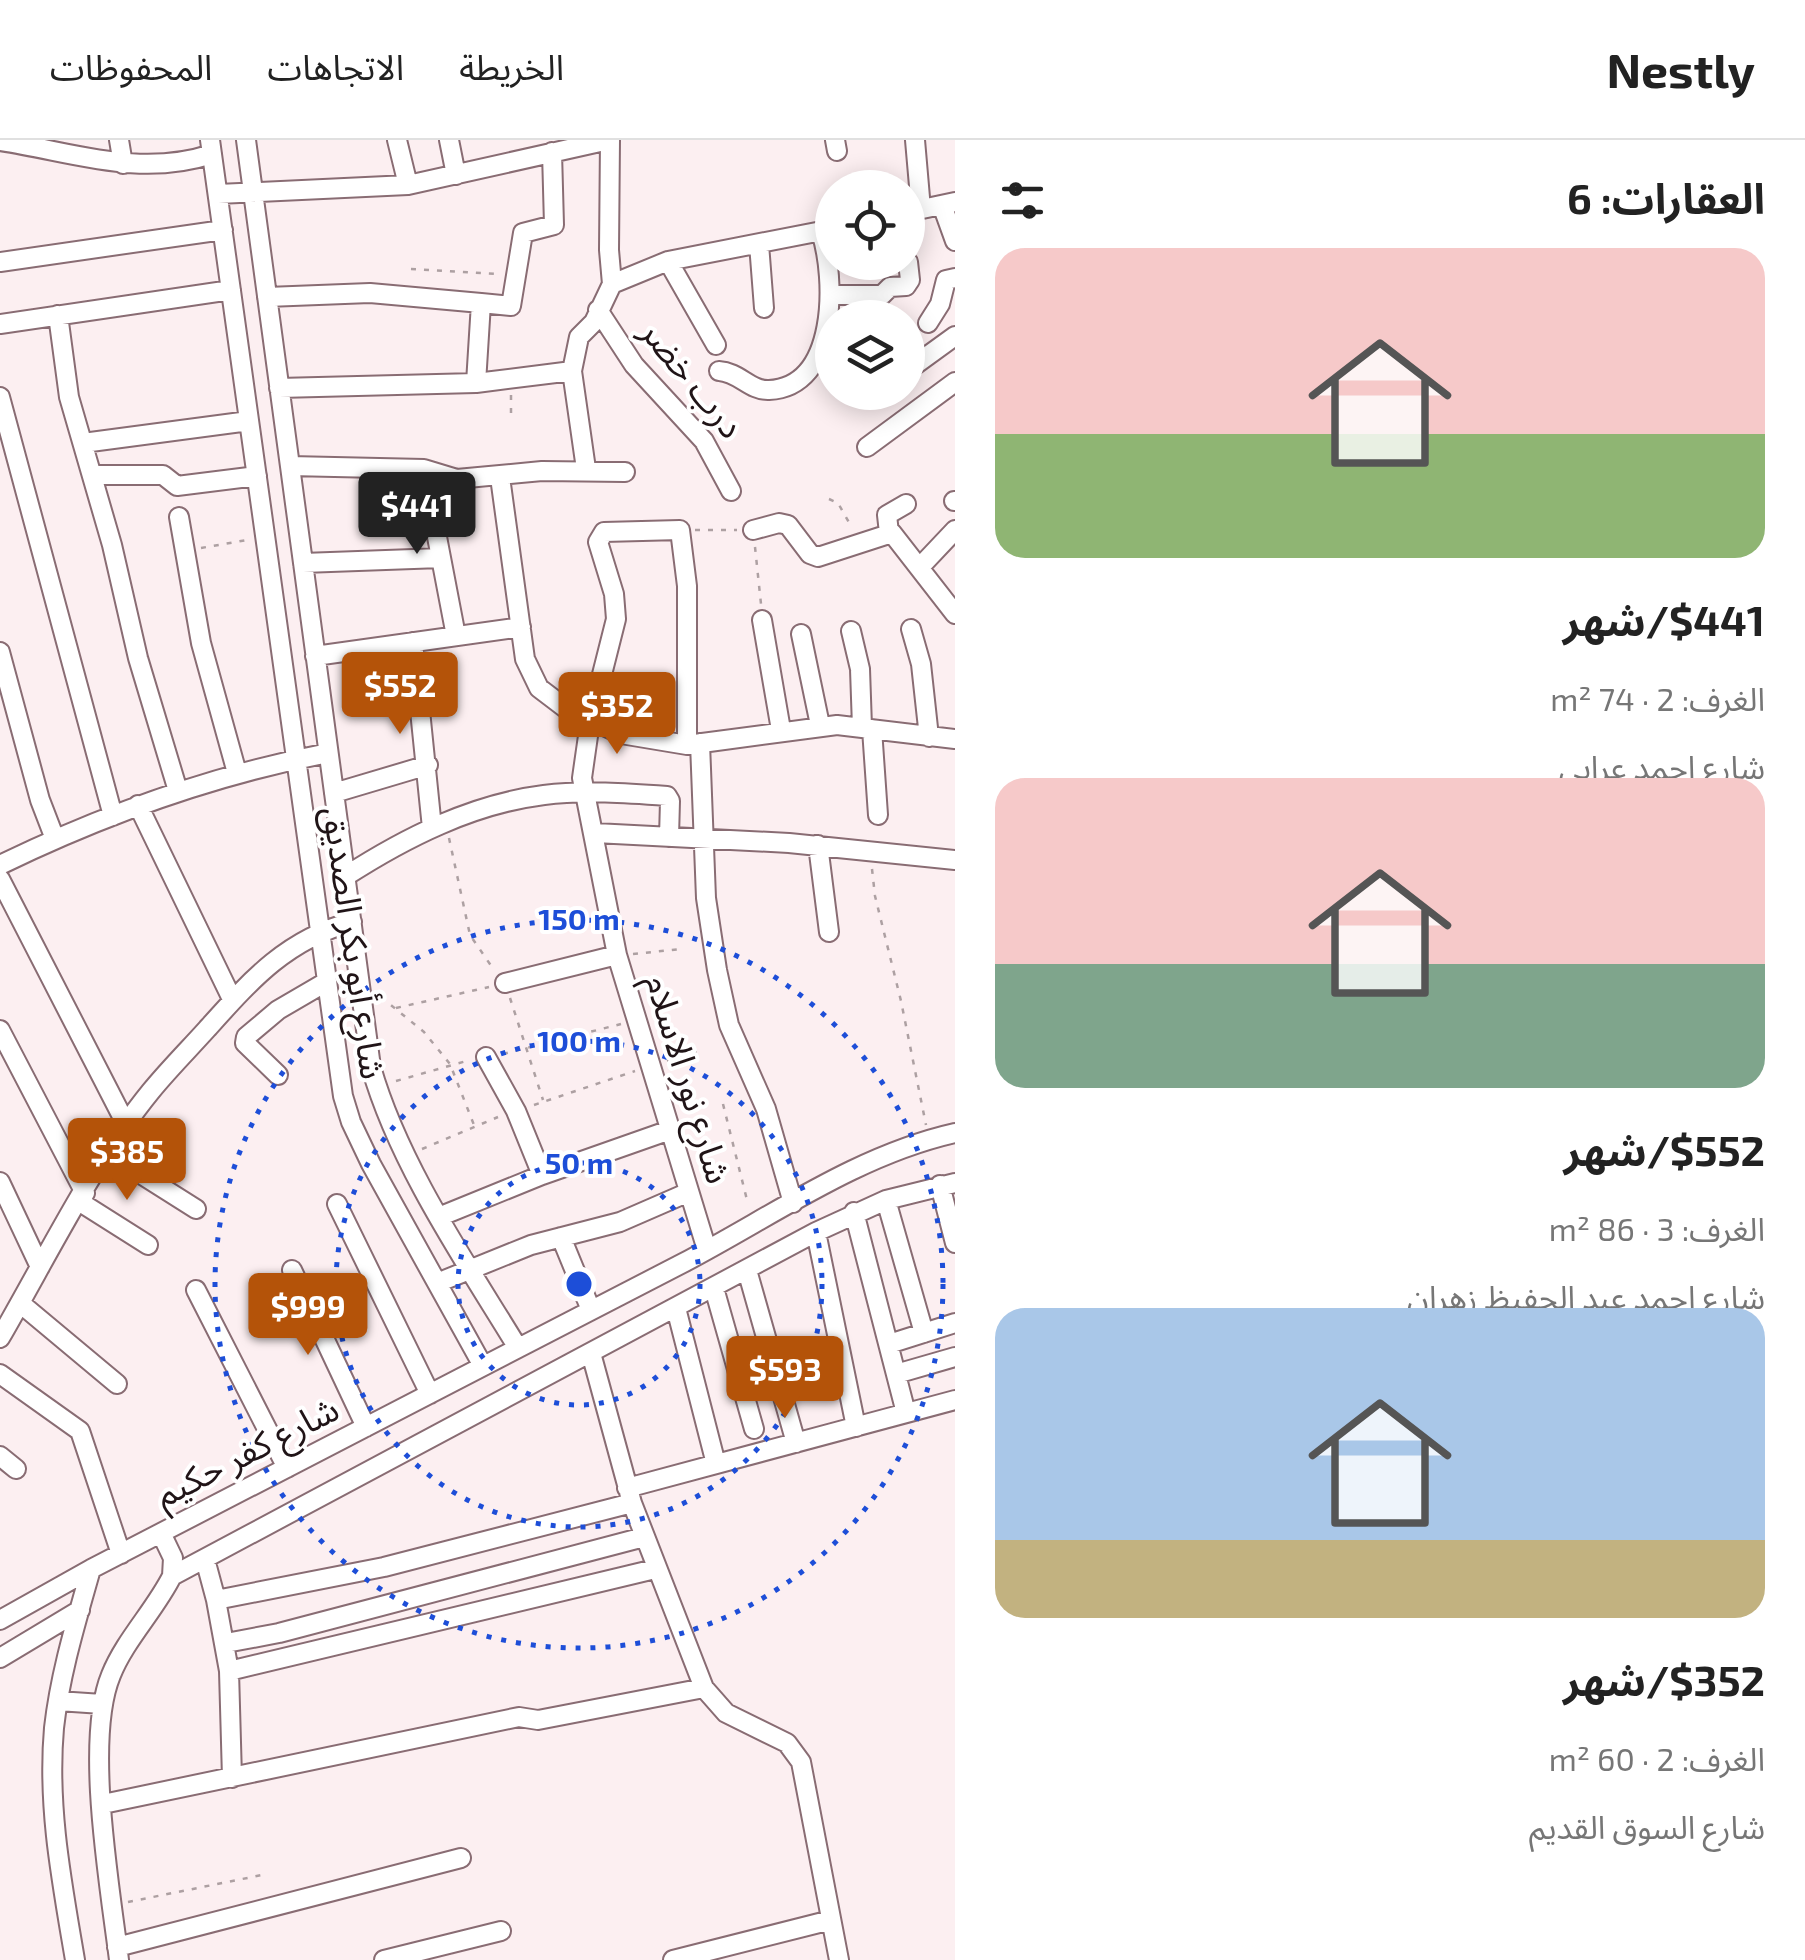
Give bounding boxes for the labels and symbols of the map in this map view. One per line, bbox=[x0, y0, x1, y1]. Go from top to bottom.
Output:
street label: درب خضر bbox=[631, 309, 754, 447]
pin: $441 bbox=[358, 472, 476, 557]
pin: $552 bbox=[341, 652, 459, 737]
pin: $352 bbox=[558, 672, 676, 757]
street label: شارع أبو بكر الصديق bbox=[309, 804, 396, 1083]
text: 150 m bbox=[538, 900, 620, 936]
street label: شارع نور الاسلام bbox=[631, 969, 742, 1190]
text: 100 m bbox=[537, 1022, 621, 1058]
pin: $385 bbox=[68, 1118, 186, 1203]
text: 50 m bbox=[545, 1144, 613, 1180]
centre of rings bbox=[561, 1266, 597, 1302]
pin: $999 bbox=[249, 1273, 367, 1358]
pin: $593 bbox=[726, 1336, 844, 1421]
street label: شارع كفر حكيم bbox=[147, 1386, 349, 1522]

